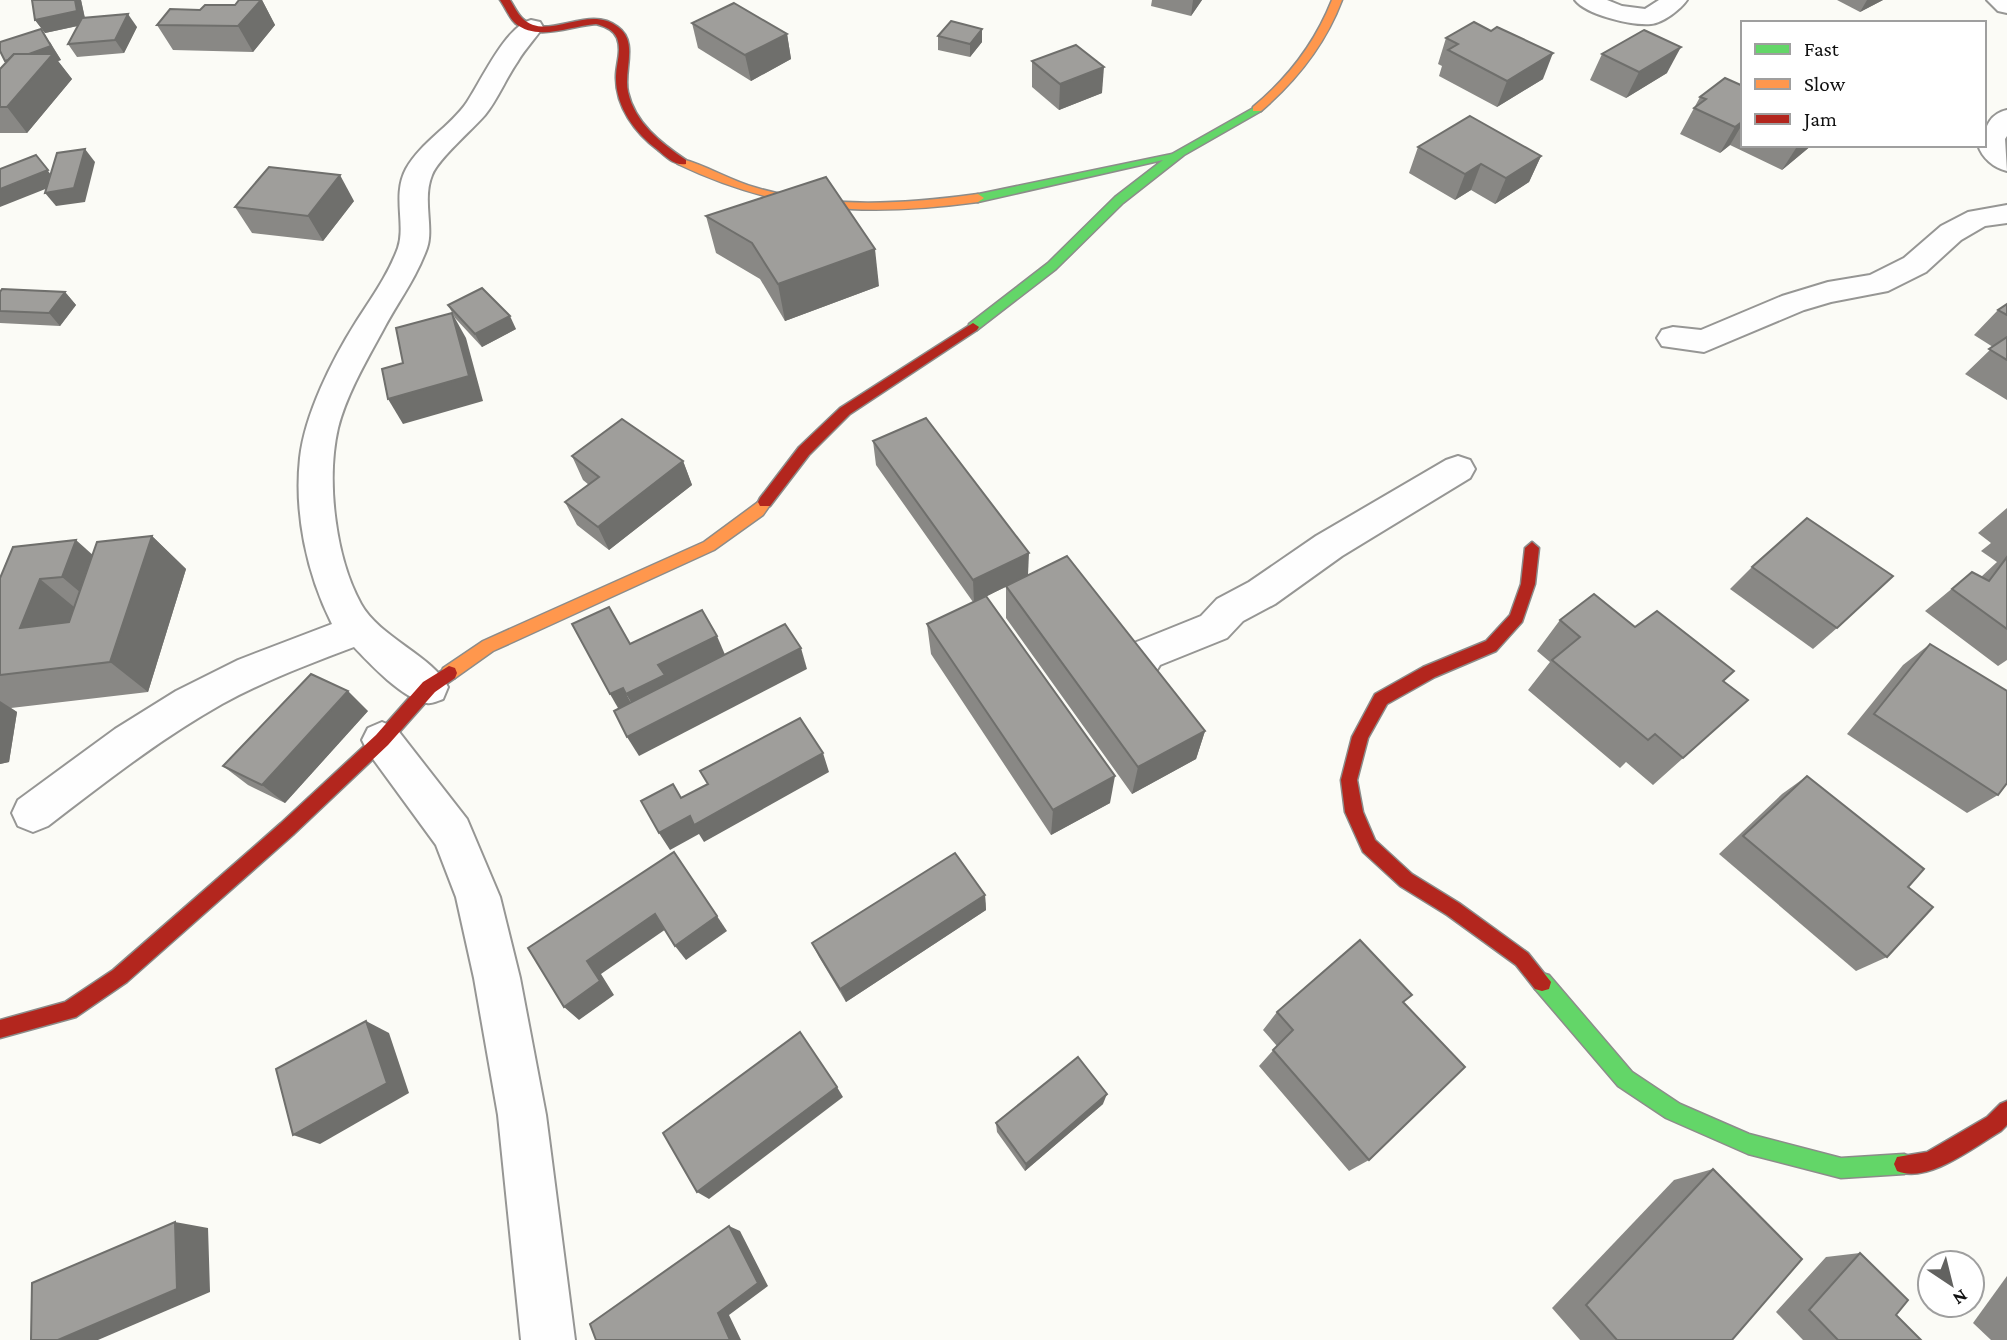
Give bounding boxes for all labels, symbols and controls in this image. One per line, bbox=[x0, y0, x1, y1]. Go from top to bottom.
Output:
legend bbox=[1741, 21, 1986, 147]
text: Fast bbox=[1804, 37, 1840, 61]
text: Slow bbox=[1804, 72, 1846, 96]
text: Jam bbox=[1802, 107, 1837, 131]
north arrow bbox=[1916, 1249, 1986, 1319]
text: N bbox=[1949, 1285, 1972, 1310]

